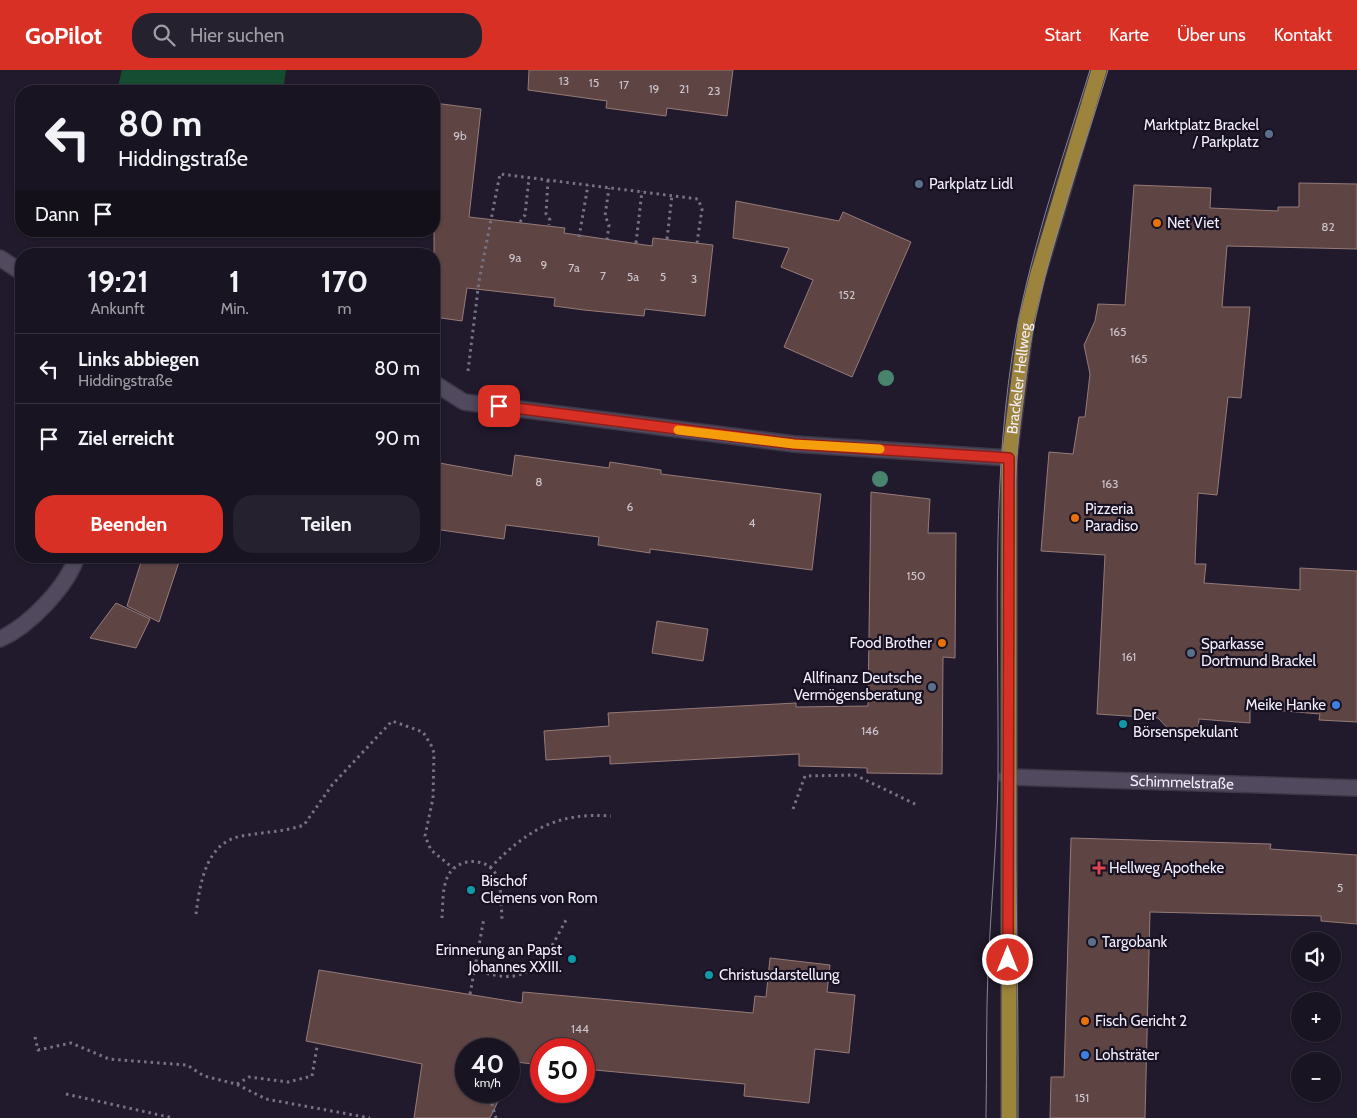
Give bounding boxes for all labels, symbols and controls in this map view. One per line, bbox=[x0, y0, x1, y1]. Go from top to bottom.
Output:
search box bbox=[132, 13, 482, 58]
text: GoPilot bbox=[25, 21, 102, 50]
icon: search bbox=[150, 21, 178, 49]
text: Hier suchen bbox=[190, 24, 284, 47]
text: Start bbox=[1045, 24, 1081, 46]
text: Karte bbox=[1109, 24, 1149, 46]
text: Über uns bbox=[1177, 24, 1246, 46]
text: Kontakt bbox=[1274, 24, 1332, 46]
house number: 13 bbox=[559, 73, 569, 88]
house number: 15 bbox=[589, 75, 599, 90]
house number: 17 bbox=[619, 77, 629, 92]
house number: 19 bbox=[649, 81, 660, 96]
house number: 21 bbox=[679, 81, 689, 96]
house number: 23 bbox=[708, 83, 720, 98]
text: 80 m bbox=[118, 102, 202, 145]
icon: left bbox=[35, 105, 100, 170]
place label: Marktplatz Brackel / Parkplatz bbox=[1144, 116, 1259, 151]
house number: 9b bbox=[453, 128, 467, 143]
marker: Marktplatz Brackel / Parkplatz bbox=[1263, 128, 1275, 140]
text: Hiddingstraße bbox=[118, 145, 248, 172]
place label: Parkplatz Lidl bbox=[929, 175, 1013, 193]
marker: Parkplatz Lidl bbox=[913, 178, 925, 190]
icon: arrive bbox=[89, 200, 117, 228]
text: Dann bbox=[35, 203, 79, 226]
place label: Net Viet bbox=[1167, 214, 1219, 232]
marker: Net Viet bbox=[1151, 217, 1163, 229]
house number: 82 bbox=[1321, 219, 1335, 234]
house number: 9a bbox=[509, 250, 522, 265]
house number: 9 bbox=[541, 257, 548, 272]
house number: 7a bbox=[568, 260, 580, 275]
text: 19:21 bbox=[87, 263, 148, 300]
text: 1 bbox=[229, 263, 240, 300]
text: 170 bbox=[321, 263, 368, 300]
house number: 7 bbox=[600, 268, 606, 283]
house number: 5a bbox=[627, 269, 639, 284]
house number: 5 bbox=[660, 269, 666, 284]
house number: 3 bbox=[691, 271, 697, 286]
house number: 152 bbox=[839, 287, 855, 302]
text: Ankunft bbox=[91, 299, 145, 318]
text: Min. bbox=[220, 299, 249, 318]
text: m bbox=[337, 299, 351, 318]
street label: Brackeler Hellweg bbox=[1003, 321, 1035, 435]
house number: 165 bbox=[1109, 324, 1127, 339]
text: Links abbiegen bbox=[78, 348, 199, 371]
house number: 165 bbox=[1130, 351, 1148, 366]
icon: left bbox=[35, 355, 63, 383]
text: 80 m bbox=[374, 357, 420, 380]
text: Hiddingstraße bbox=[78, 371, 173, 390]
pin bbox=[478, 385, 520, 427]
icon: arrive bbox=[485, 392, 513, 420]
icon: arrive bbox=[35, 425, 63, 453]
text: Ziel erreicht bbox=[78, 427, 174, 450]
text: 90 m bbox=[375, 427, 420, 450]
house number: 8 bbox=[535, 474, 543, 489]
house number: 163 bbox=[1101, 476, 1119, 491]
button: Beenden bbox=[35, 495, 223, 553]
button: Teilen bbox=[233, 495, 420, 553]
house number: 6 bbox=[627, 499, 634, 514]
place label: Pizzeria Paradiso bbox=[1085, 500, 1138, 535]
marker: Pizzeria Paradiso bbox=[1069, 512, 1081, 524]
house number: 4 bbox=[749, 515, 756, 530]
house number: 150 bbox=[907, 568, 925, 583]
place label: Food Brother bbox=[849, 634, 932, 652]
place label: Sparkasse Dortmund Brackel bbox=[1201, 635, 1317, 670]
marker: Food Brother bbox=[936, 637, 948, 649]
marker: Sparkasse Dortmund Brackel bbox=[1185, 647, 1197, 659]
house number: 161 bbox=[1122, 649, 1136, 664]
place label: Allfinanz Deutsche Vermögensberatung bbox=[794, 669, 923, 704]
marker: Allfinanz Deutsche Vermögensberatung bbox=[926, 681, 938, 693]
place label: Meike Hanke bbox=[1246, 696, 1326, 714]
marker: Meike Hanke bbox=[1330, 699, 1342, 711]
place label: Der Börsenspekulant bbox=[1133, 706, 1238, 741]
marker: Der Börsenspekulant bbox=[1117, 718, 1129, 730]
house number: 146 bbox=[861, 723, 879, 738]
street label: Schimmelstraße bbox=[1130, 772, 1234, 793]
place label: Hellweg Apotheke bbox=[1109, 859, 1224, 877]
marker: Hellweg Apotheke bbox=[1093, 862, 1105, 874]
place label: Bischof Clemens von Rom bbox=[481, 872, 598, 907]
house number: 5 bbox=[1337, 880, 1343, 895]
marker: Bischof Clemens von Rom bbox=[465, 884, 477, 896]
map controls bbox=[1291, 932, 1341, 1102]
button: sound bbox=[1291, 932, 1341, 982]
position arrow bbox=[981, 933, 1033, 985]
place label: Targobank bbox=[1102, 933, 1168, 951]
marker: Targobank bbox=[1086, 936, 1098, 948]
place label: Erinnerung an Papst Johannes XXIII. bbox=[435, 941, 562, 976]
marker: Erinnerung an Papst Johannes XXIII. bbox=[566, 953, 578, 965]
place label: Christusdarstellung bbox=[719, 966, 840, 984]
marker: Christusdarstellung bbox=[703, 969, 715, 981]
button: + bbox=[1291, 992, 1341, 1042]
place label: Fisch Gericht 2 bbox=[1095, 1012, 1187, 1030]
marker: Fisch Gericht 2 bbox=[1079, 1015, 1091, 1027]
house number: 144 bbox=[571, 1021, 589, 1036]
speed limit sign: 50 bbox=[530, 1038, 595, 1103]
place label: Lohsträter bbox=[1095, 1046, 1159, 1064]
text: 40 bbox=[471, 1049, 504, 1079]
marker: Lohsträter bbox=[1079, 1049, 1091, 1061]
button: − bbox=[1291, 1052, 1341, 1102]
text: km/h bbox=[474, 1075, 501, 1090]
house number: 151 bbox=[1075, 1090, 1089, 1105]

